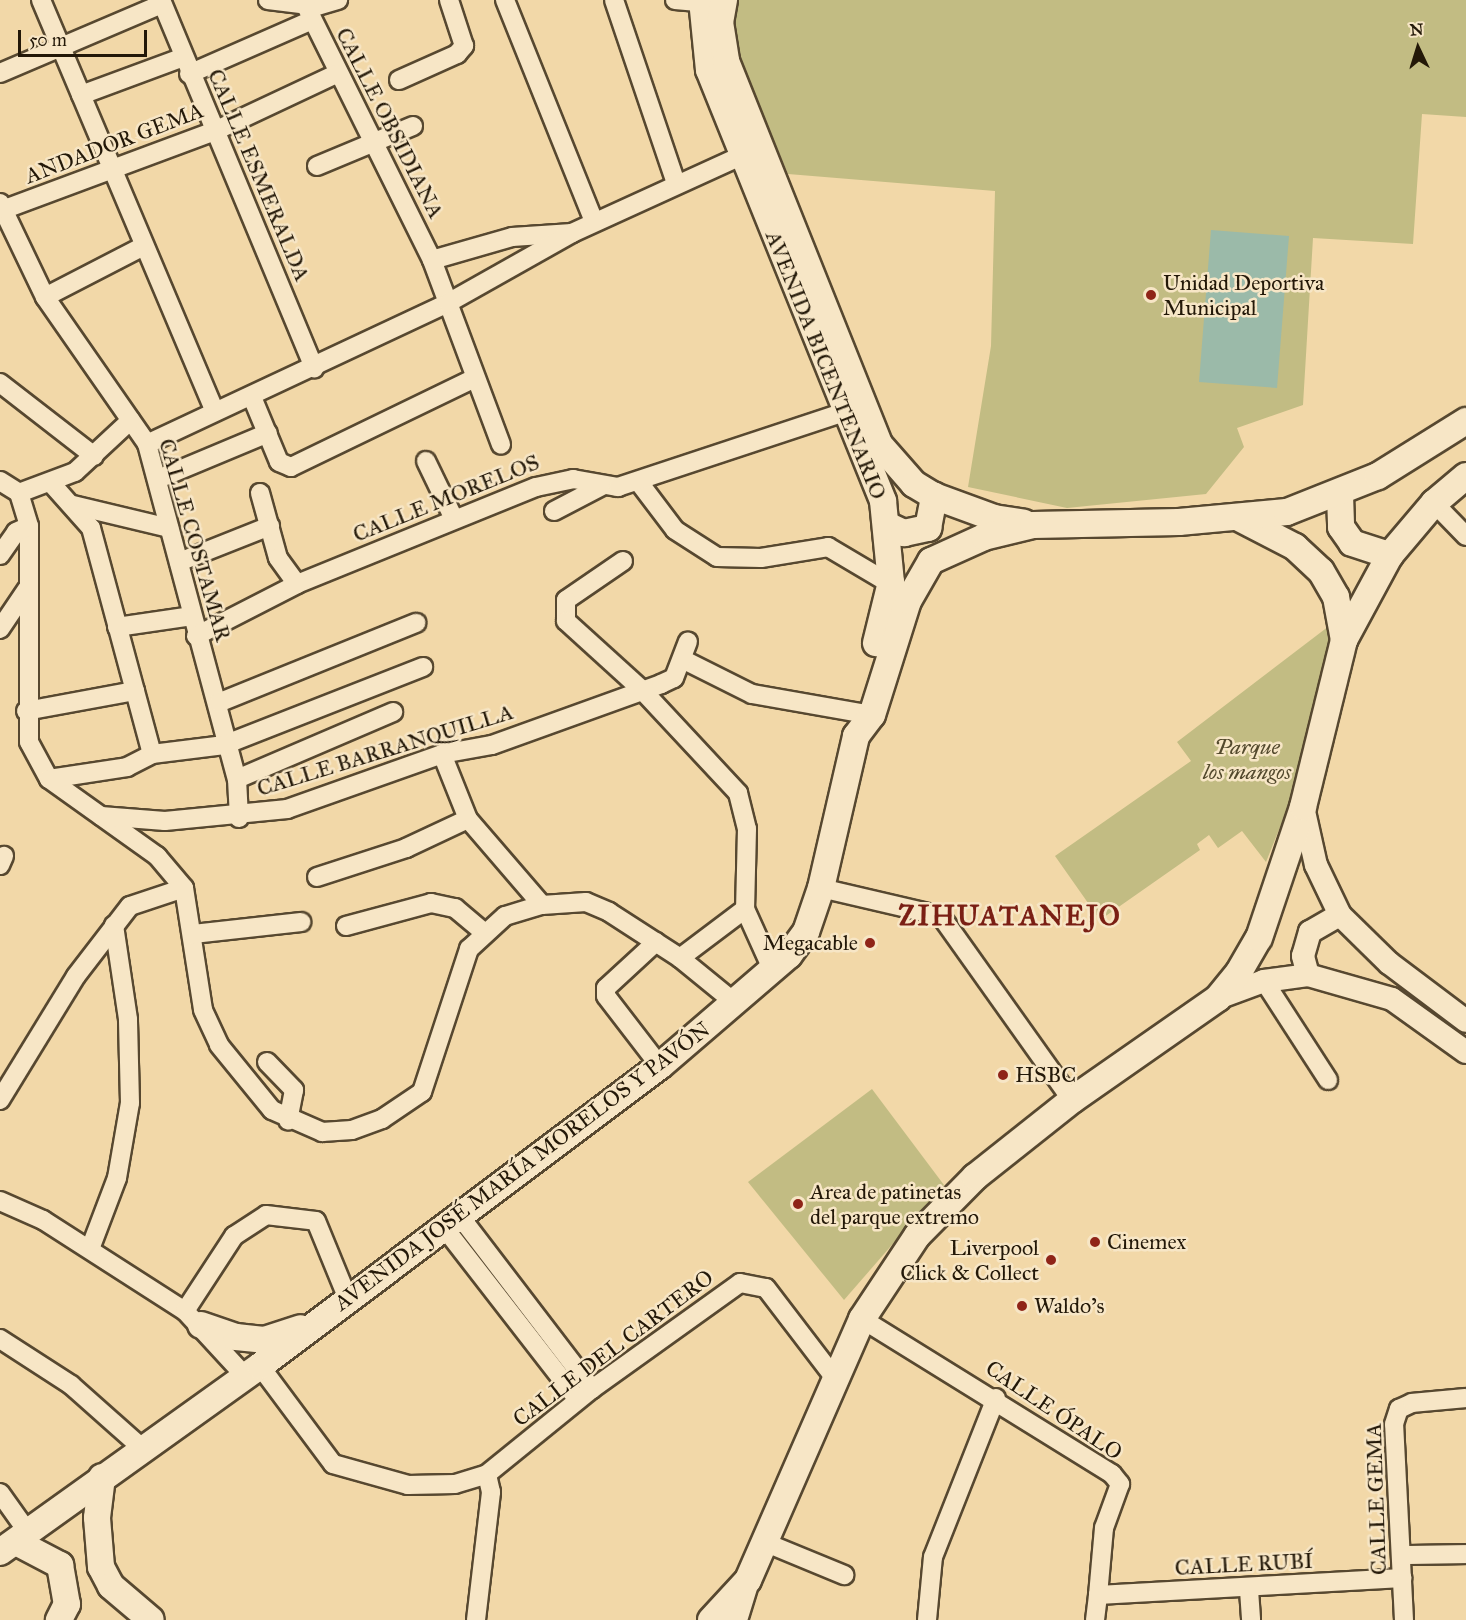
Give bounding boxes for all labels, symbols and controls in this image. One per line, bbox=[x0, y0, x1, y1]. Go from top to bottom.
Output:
scale bar bbox=[21, 18, 150, 56]
north arrow bbox=[1388, 18, 1448, 78]
text: N bbox=[1409, 20, 1424, 39]
street label: CALLE OBSIDIANA bbox=[330, 23, 450, 223]
text: 50 m bbox=[29, 29, 67, 51]
street label: CALLE ESMERALDA bbox=[202, 65, 316, 285]
street label: ANDADOR GEMA bbox=[21, 97, 207, 189]
street label: AVENIDA BICENTENARIO bbox=[760, 227, 892, 503]
place label: Unidad Deportiva Municipal bbox=[1163, 269, 1324, 320]
marker: Unidad Deportiva Municipal bbox=[1144, 288, 1158, 302]
street label: CALLE COSTAMAR bbox=[153, 436, 237, 644]
street label: CALLE MORELOS bbox=[349, 449, 543, 547]
street label: CALLE BARRANQUILLA bbox=[254, 698, 516, 802]
park label: Parque los mangos bbox=[1203, 733, 1291, 784]
district label: ZIHUATANEJO bbox=[899, 899, 1121, 933]
place label: Megacable bbox=[763, 930, 858, 956]
marker: Megacable bbox=[863, 936, 877, 950]
street label: AVENIDA JOSÉ MARÍA MORELOS Y PAVÓN bbox=[329, 1016, 715, 1316]
place label: HSBC bbox=[1015, 1062, 1076, 1088]
marker: HSBC bbox=[996, 1068, 1010, 1082]
place label: Area de patinetas del parque extremo bbox=[810, 1178, 979, 1230]
marker: Area de patinetas del parque extremo bbox=[791, 1197, 805, 1211]
place label: Cinemex bbox=[1107, 1229, 1186, 1255]
place label: Liverpool Click & Collect bbox=[900, 1234, 1039, 1286]
marker: Cinemex bbox=[1088, 1235, 1102, 1249]
marker: Liverpool Click & Collect bbox=[1044, 1253, 1058, 1267]
street label: CALLE DEL CARTERO bbox=[508, 1264, 718, 1432]
place label: Waldo's bbox=[1034, 1293, 1105, 1319]
marker: Waldo's bbox=[1015, 1299, 1029, 1313]
street label: CALLE ÓPALO bbox=[981, 1355, 1127, 1465]
street label: CALLE GEMA bbox=[1360, 1423, 1392, 1575]
street label: CALLE RUBÍ bbox=[1174, 1547, 1314, 1581]

